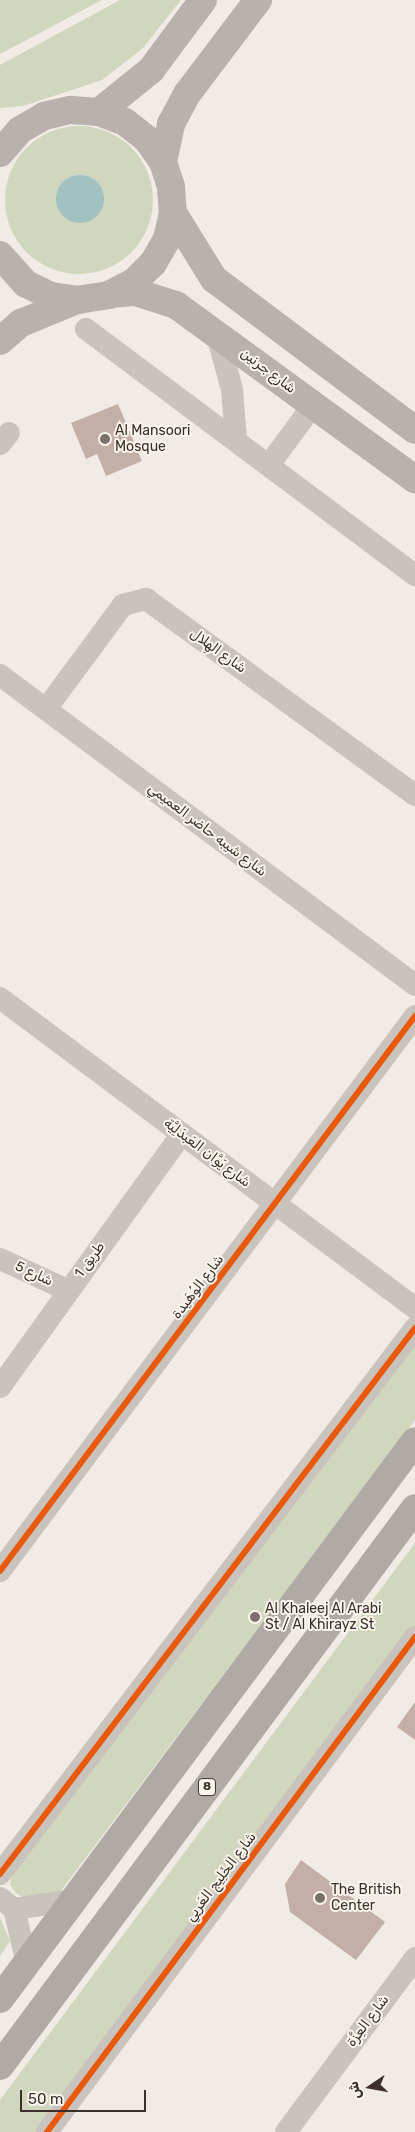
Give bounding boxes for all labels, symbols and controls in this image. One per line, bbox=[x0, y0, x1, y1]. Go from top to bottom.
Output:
street label: شارع جرنين bbox=[237, 345, 299, 397]
place label: Al Mansoori Mosque bbox=[115, 423, 190, 456]
marker: Al Mansoori Mosque bbox=[99, 433, 111, 445]
street label: شارع الهِلال bbox=[187, 625, 249, 677]
street label: شارع شيبه حاضر العميمي bbox=[144, 780, 270, 880]
street label: شارع يَوَّان العَبدَلِيَّة bbox=[160, 1115, 254, 1191]
street label: طريق 1 bbox=[71, 1239, 109, 1281]
street label: شارع الوُهَيدة bbox=[168, 1252, 228, 1322]
street label: شارع 5 bbox=[12, 1258, 56, 1290]
place label: Al Khaleej Al Arabi St / Al Khirayz St bbox=[265, 1601, 382, 1634]
marker: Al Khaleej Al Arabi St / Al Khirayz St bbox=[249, 1611, 261, 1623]
road number: 8 bbox=[197, 1778, 217, 1796]
street label: شارع الخَلِيج العَربِي bbox=[182, 1829, 260, 1925]
place label: The British Center bbox=[331, 1882, 401, 1914]
marker: The British Center bbox=[313, 1891, 327, 1905]
street label: شارع العِزَّة bbox=[343, 1992, 393, 2050]
north arrow bbox=[345, 2062, 395, 2112]
scale bar bbox=[22, 2080, 149, 2112]
text: ش bbox=[345, 2080, 365, 2101]
text: 50 m bbox=[28, 2090, 63, 2108]

